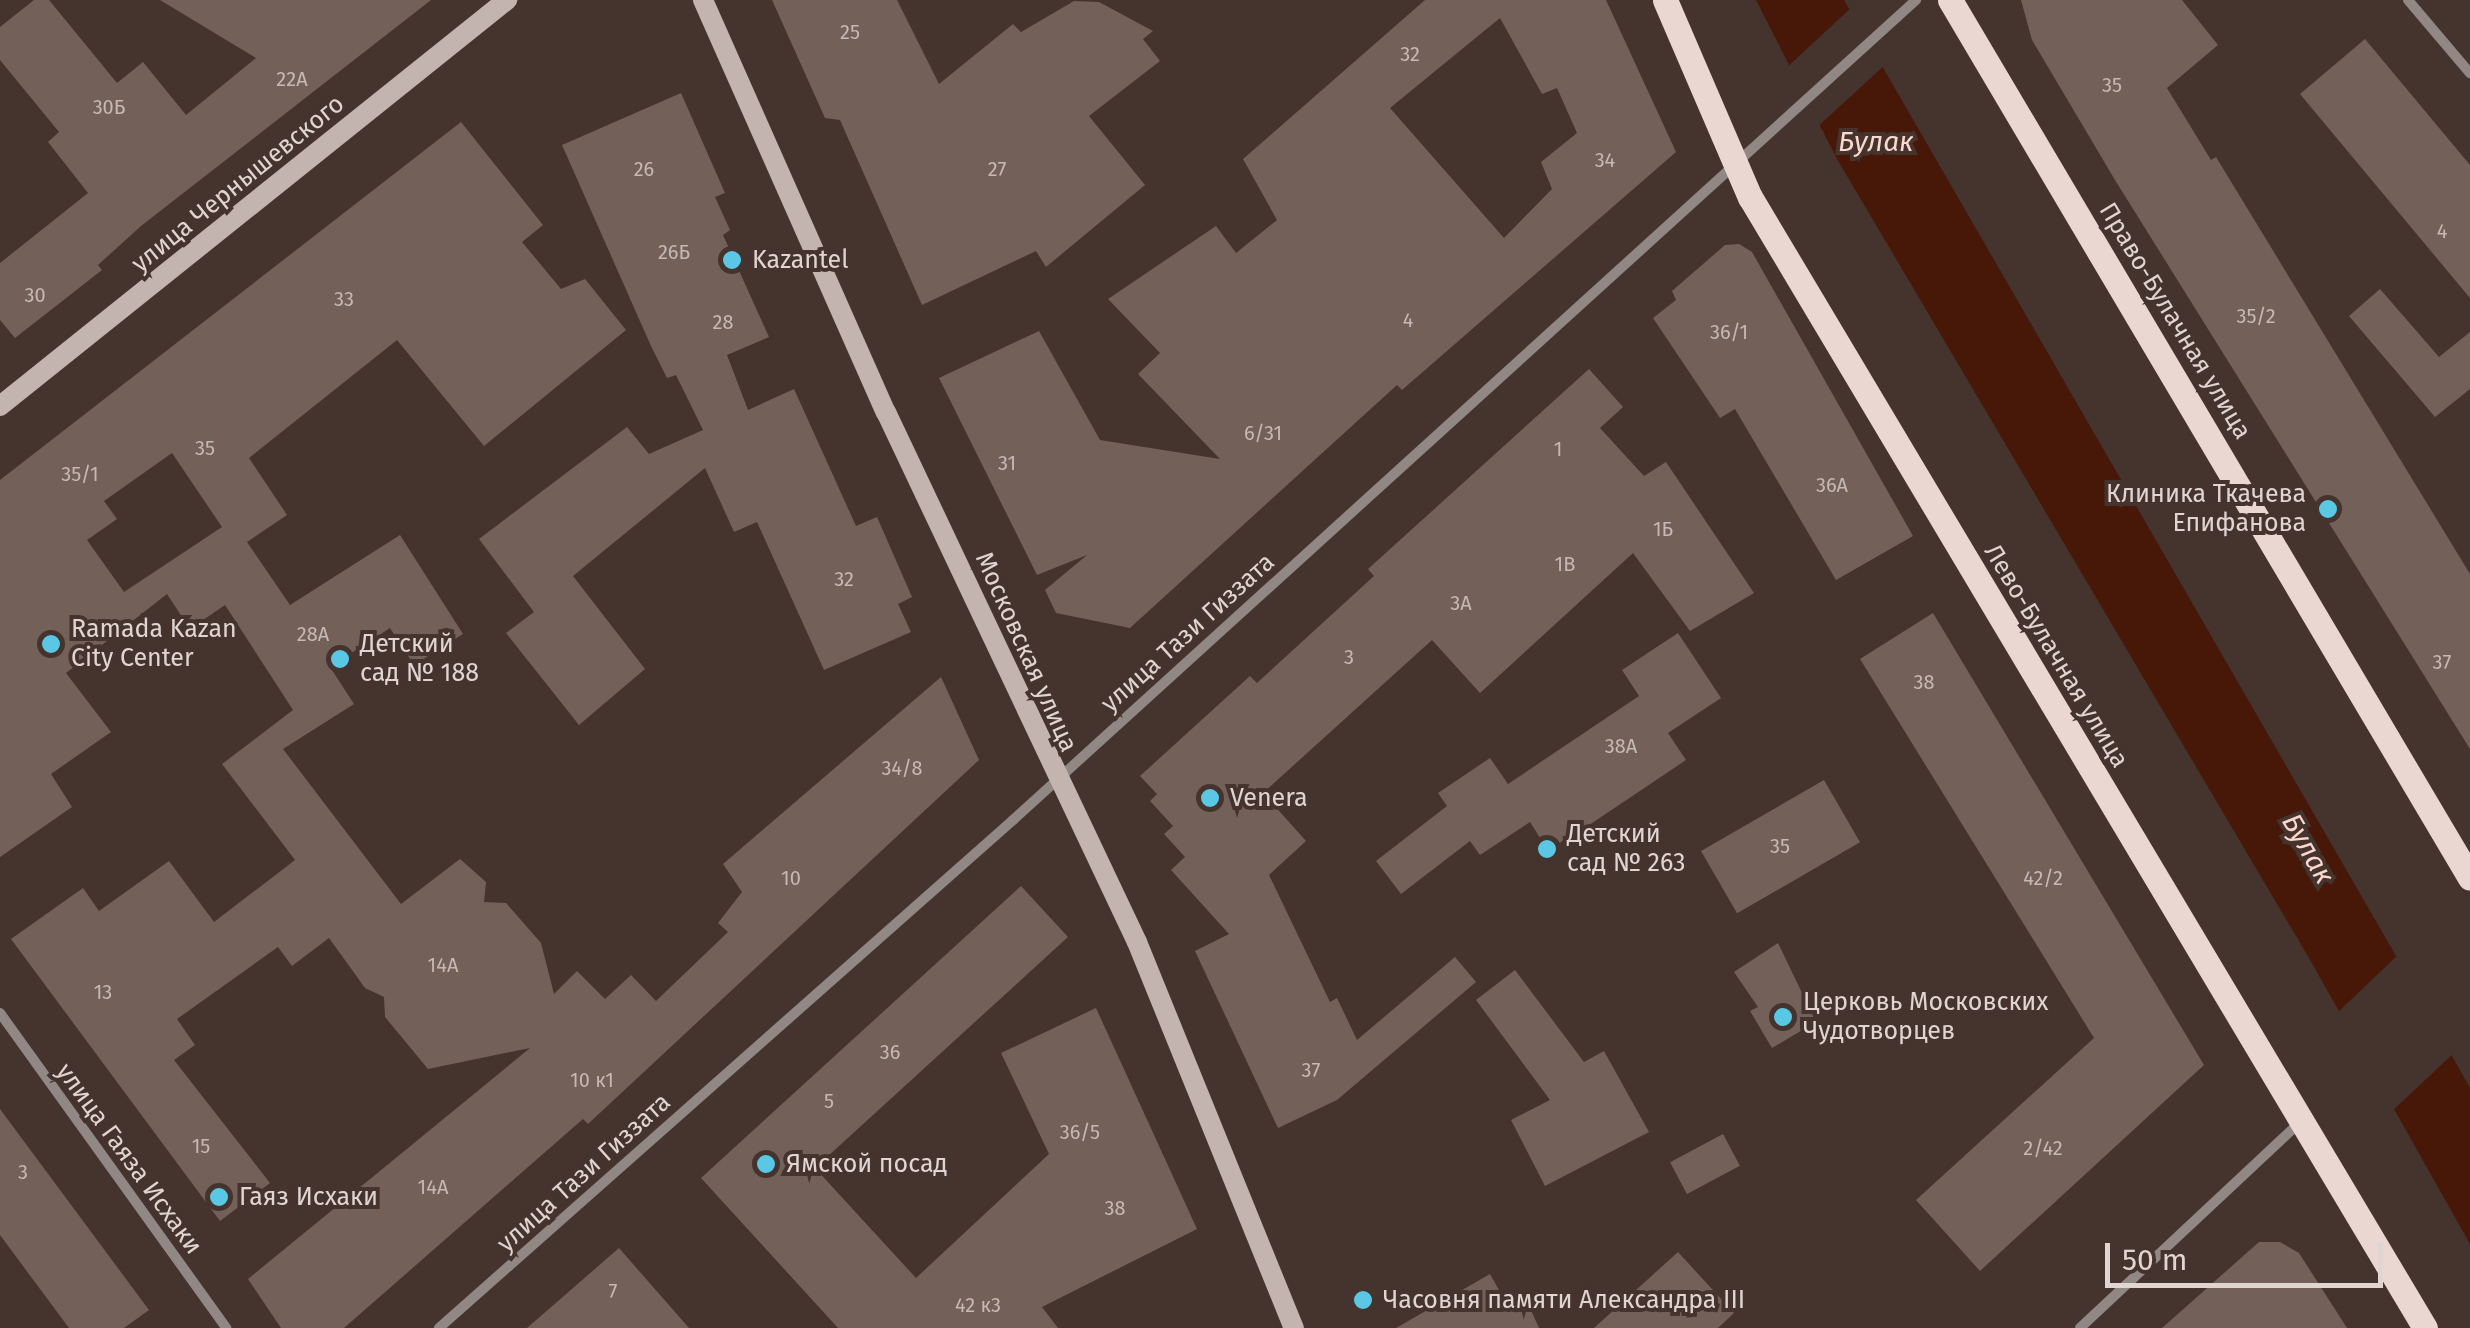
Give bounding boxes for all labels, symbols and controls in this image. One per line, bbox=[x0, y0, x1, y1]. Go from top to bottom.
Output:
house number: 25 bbox=[840, 20, 860, 44]
house number: 32 bbox=[1400, 42, 1420, 66]
house number: 22А bbox=[276, 67, 308, 91]
house number: 35 bbox=[2102, 73, 2122, 97]
street label: улица Чернышевского bbox=[126, 89, 350, 279]
house number: 30Б bbox=[93, 95, 125, 119]
water label: Булак bbox=[1838, 125, 1914, 159]
house number: 34 bbox=[1595, 148, 1615, 172]
house number: 26 bbox=[634, 157, 654, 181]
house number: 27 bbox=[988, 157, 1006, 181]
street label: Право-Булачная улица bbox=[2093, 197, 2257, 445]
house number: 4 bbox=[2437, 219, 2447, 243]
house number: 26Б bbox=[658, 240, 690, 264]
place label: Kazantel bbox=[752, 245, 849, 275]
marker: Kazantel bbox=[721, 249, 743, 271]
house number: 30 bbox=[24, 283, 46, 307]
house number: 33 bbox=[334, 287, 354, 311]
house number: 35/2 bbox=[2236, 304, 2276, 328]
house number: 4 bbox=[1403, 308, 1413, 332]
house number: 28 bbox=[713, 310, 733, 334]
house number: 36/1 bbox=[1710, 320, 1748, 344]
house number: 6/31 bbox=[1244, 421, 1282, 445]
house number: 35 bbox=[195, 436, 215, 460]
house number: 1 bbox=[1554, 437, 1562, 461]
house number: 31 bbox=[998, 451, 1016, 475]
house number: 35/1 bbox=[61, 462, 99, 486]
house number: 36А bbox=[1816, 473, 1848, 497]
place label: Клиника Ткачева Епифанова bbox=[2106, 480, 2306, 539]
marker: Клиника Ткачева Епифанова bbox=[2315, 496, 2341, 522]
house number: 1Б bbox=[1653, 517, 1673, 541]
street label: Лево-Булачная улица bbox=[1977, 539, 2135, 773]
street label: Московская улица bbox=[968, 547, 1084, 757]
street label: улица Тази Гиззата bbox=[1095, 547, 1281, 719]
house number: 1В bbox=[1555, 552, 1575, 576]
house number: 32 bbox=[834, 567, 854, 591]
house number: 3А bbox=[1450, 591, 1472, 615]
place label: Ramada Kazan City Center bbox=[71, 615, 237, 674]
house number: 28А bbox=[297, 622, 329, 646]
place label: Детский сад № 188 bbox=[360, 630, 479, 689]
marker: Ramada Kazan City Center bbox=[40, 633, 62, 655]
house number: 3 bbox=[1344, 645, 1354, 669]
marker: Детский сад № 188 bbox=[329, 648, 351, 670]
house number: 37 bbox=[2433, 650, 2451, 674]
house number: 38 bbox=[1914, 670, 1934, 694]
house number: 38А bbox=[1605, 734, 1637, 758]
house number: 34/8 bbox=[881, 756, 923, 780]
place label: Venera bbox=[1230, 783, 1308, 813]
marker: Venera bbox=[1199, 787, 1221, 809]
water label: Булак bbox=[2274, 808, 2342, 890]
place label: Детский сад № 263 bbox=[1567, 820, 1685, 879]
house number: 35 bbox=[1770, 834, 1790, 858]
marker: Детский сад № 263 bbox=[1536, 838, 1558, 860]
house number: 10 bbox=[781, 866, 801, 890]
house number: 42/2 bbox=[2023, 866, 2063, 890]
house number: 14А bbox=[428, 953, 458, 977]
house number: 13 bbox=[94, 980, 112, 1004]
place label: Церковь Московских Чудотворцев bbox=[1803, 988, 2048, 1047]
marker: Церковь Московских Чудотворцев bbox=[1772, 1006, 1794, 1028]
house number: 36 bbox=[880, 1040, 900, 1064]
street label: улица Гаяза Исхаки bbox=[50, 1058, 208, 1260]
house number: 37 bbox=[1302, 1058, 1320, 1082]
house number: 10 к1 bbox=[570, 1068, 614, 1092]
street label: улица Тази Гиззата bbox=[491, 1087, 677, 1259]
house number: 5 bbox=[824, 1089, 834, 1113]
house number: 36/5 bbox=[1060, 1120, 1100, 1144]
house number: 15 bbox=[192, 1134, 210, 1158]
house number: 2/42 bbox=[2023, 1136, 2063, 1160]
place label: Ямской посад bbox=[786, 1149, 947, 1179]
marker: Ямской посад bbox=[755, 1153, 777, 1175]
house number: 3 bbox=[18, 1160, 28, 1184]
house number: 14А bbox=[418, 1175, 448, 1199]
place label: Гаяз Исхаки bbox=[239, 1182, 378, 1212]
marker: Гаяз Исхаки bbox=[208, 1186, 230, 1208]
house number: 38 bbox=[1105, 1196, 1125, 1220]
scale bar bbox=[2110, 1223, 2388, 1285]
text: 50 m bbox=[2122, 1242, 2187, 1278]
house number: 7 bbox=[609, 1279, 617, 1303]
place label: Часовня памяти Александра III bbox=[1383, 1285, 1745, 1315]
marker: Часовня памяти Александра III bbox=[1352, 1289, 1374, 1311]
house number: 42 к3 bbox=[955, 1293, 1001, 1317]

